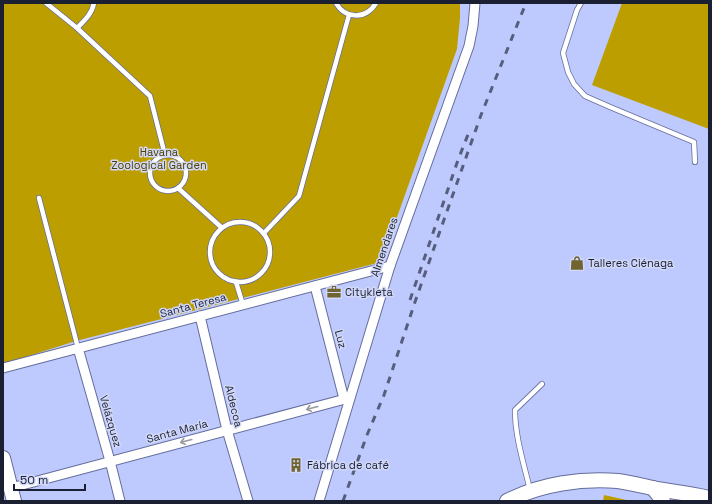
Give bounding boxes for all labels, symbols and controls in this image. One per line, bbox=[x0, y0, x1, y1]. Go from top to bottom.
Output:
park label: Havana Zoological Garden bbox=[111, 145, 207, 172]
street label: Almendares bbox=[367, 215, 401, 279]
shop icon: Talleres Ciénaga bbox=[569, 255, 585, 271]
place label: Talleres Ciénaga bbox=[588, 256, 674, 270]
office icon: Citykleta bbox=[326, 284, 342, 300]
place label: Citykleta bbox=[345, 285, 393, 299]
street label: Santa Teresa bbox=[158, 289, 228, 321]
street label: Luz bbox=[332, 328, 350, 350]
street label: Aldecoa bbox=[222, 383, 246, 429]
street label: Velázquez bbox=[97, 393, 125, 449]
one-way arrow bbox=[305, 405, 318, 412]
street label: Santa María bbox=[145, 416, 210, 446]
one-way arrow bbox=[180, 438, 193, 445]
building icon: Fábrica de café bbox=[288, 457, 304, 473]
place label: Fábrica de café bbox=[307, 458, 389, 472]
scale bar bbox=[14, 466, 85, 492]
text: 50 m bbox=[20, 472, 48, 488]

